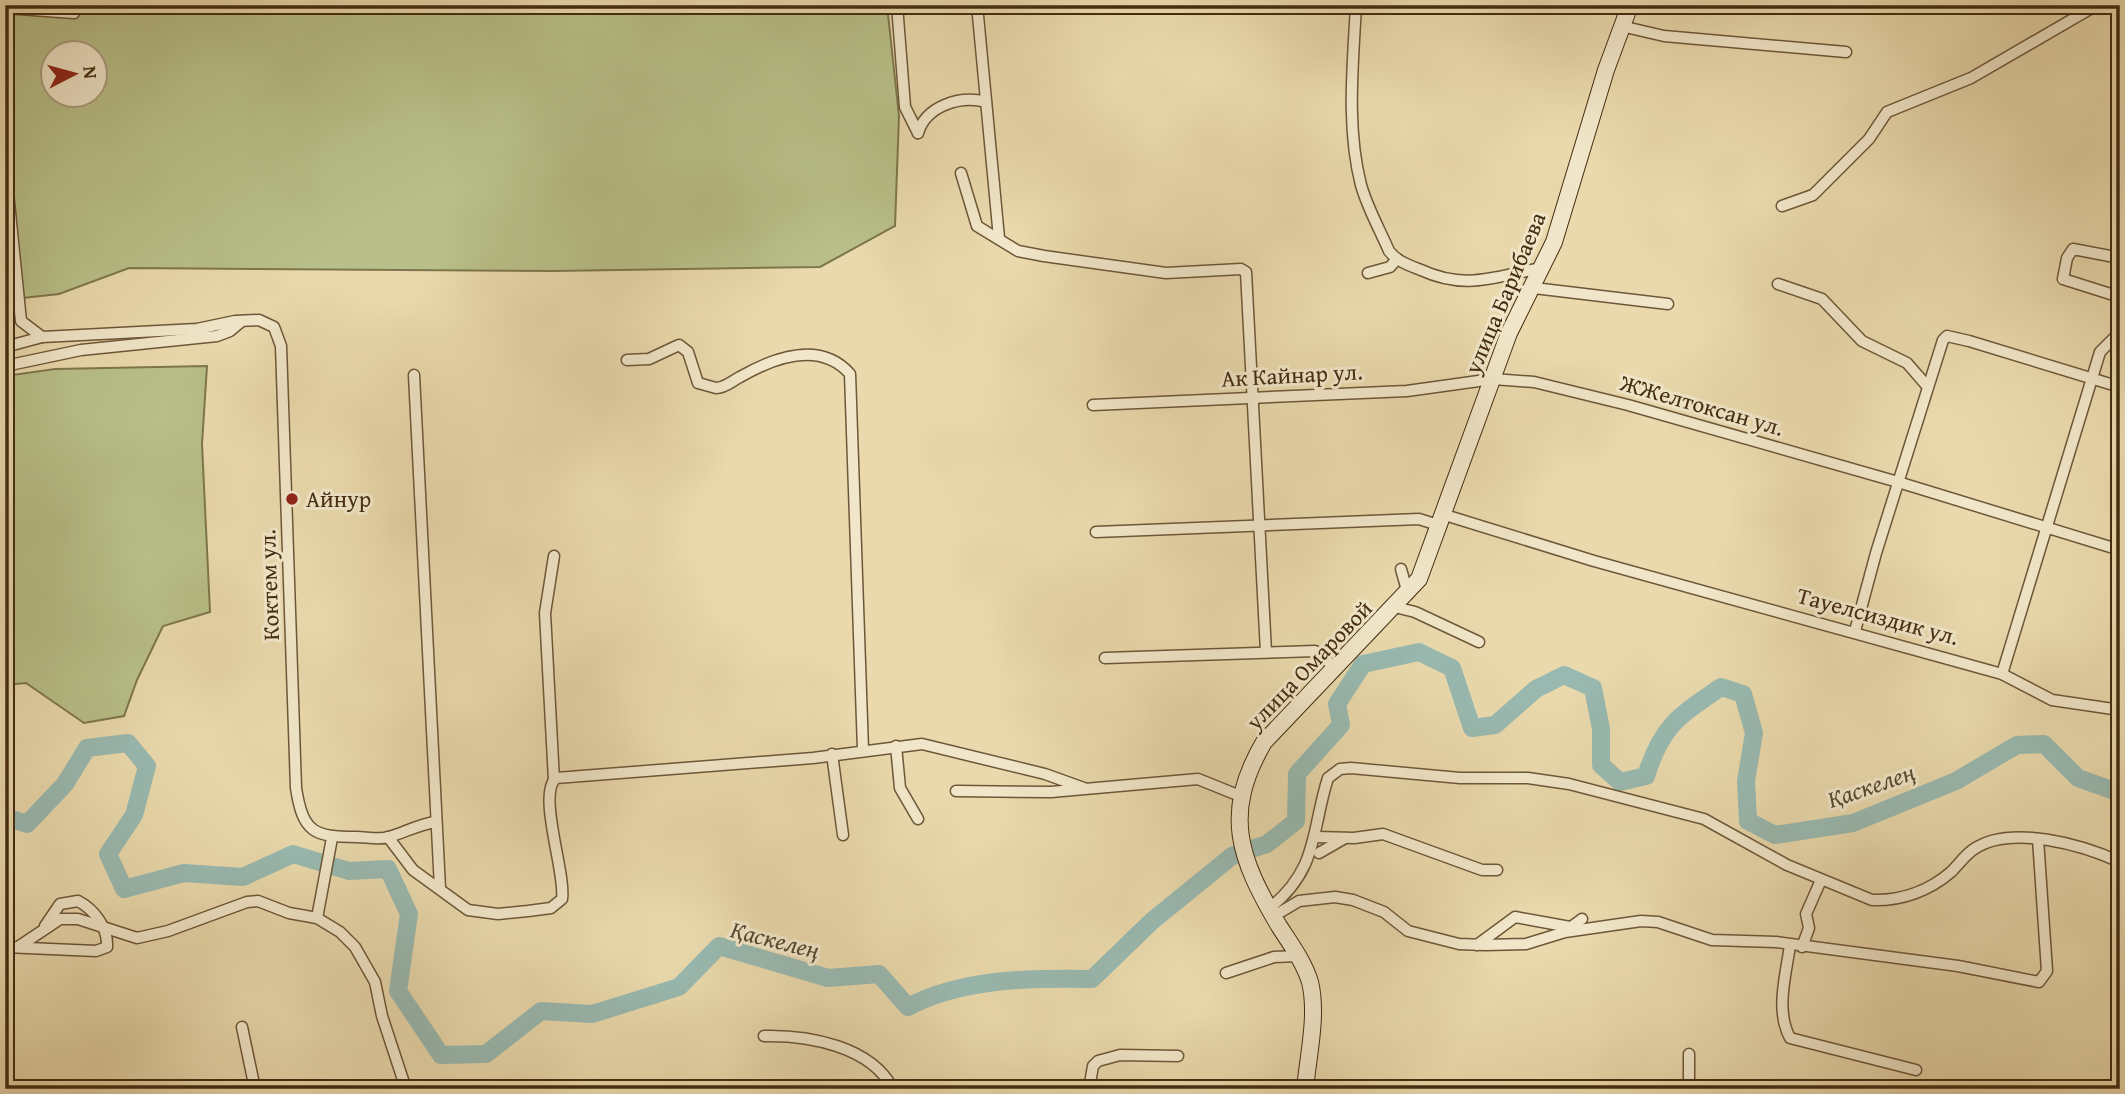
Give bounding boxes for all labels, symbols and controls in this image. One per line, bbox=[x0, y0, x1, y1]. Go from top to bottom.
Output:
north arrow bbox=[38, 38, 108, 108]
text: N bbox=[76, 64, 106, 80]
street label: улица Барибаева bbox=[1455, 207, 1554, 380]
street label: Ак Кайнар ул. bbox=[1220, 354, 1364, 395]
street label: ЖЖелтоксан ул. bbox=[1616, 365, 1788, 444]
place label: Айнур bbox=[306, 482, 371, 515]
marker: Айнур bbox=[284, 491, 300, 507]
street label: Коктем ул. bbox=[250, 529, 287, 641]
street label: Тауелсиздик ул. bbox=[1794, 578, 1963, 653]
street label: улица Омаровой bbox=[1237, 592, 1380, 738]
water label: Қаскелең bbox=[1822, 754, 1919, 817]
water label: Қаскелең bbox=[727, 912, 823, 967]

